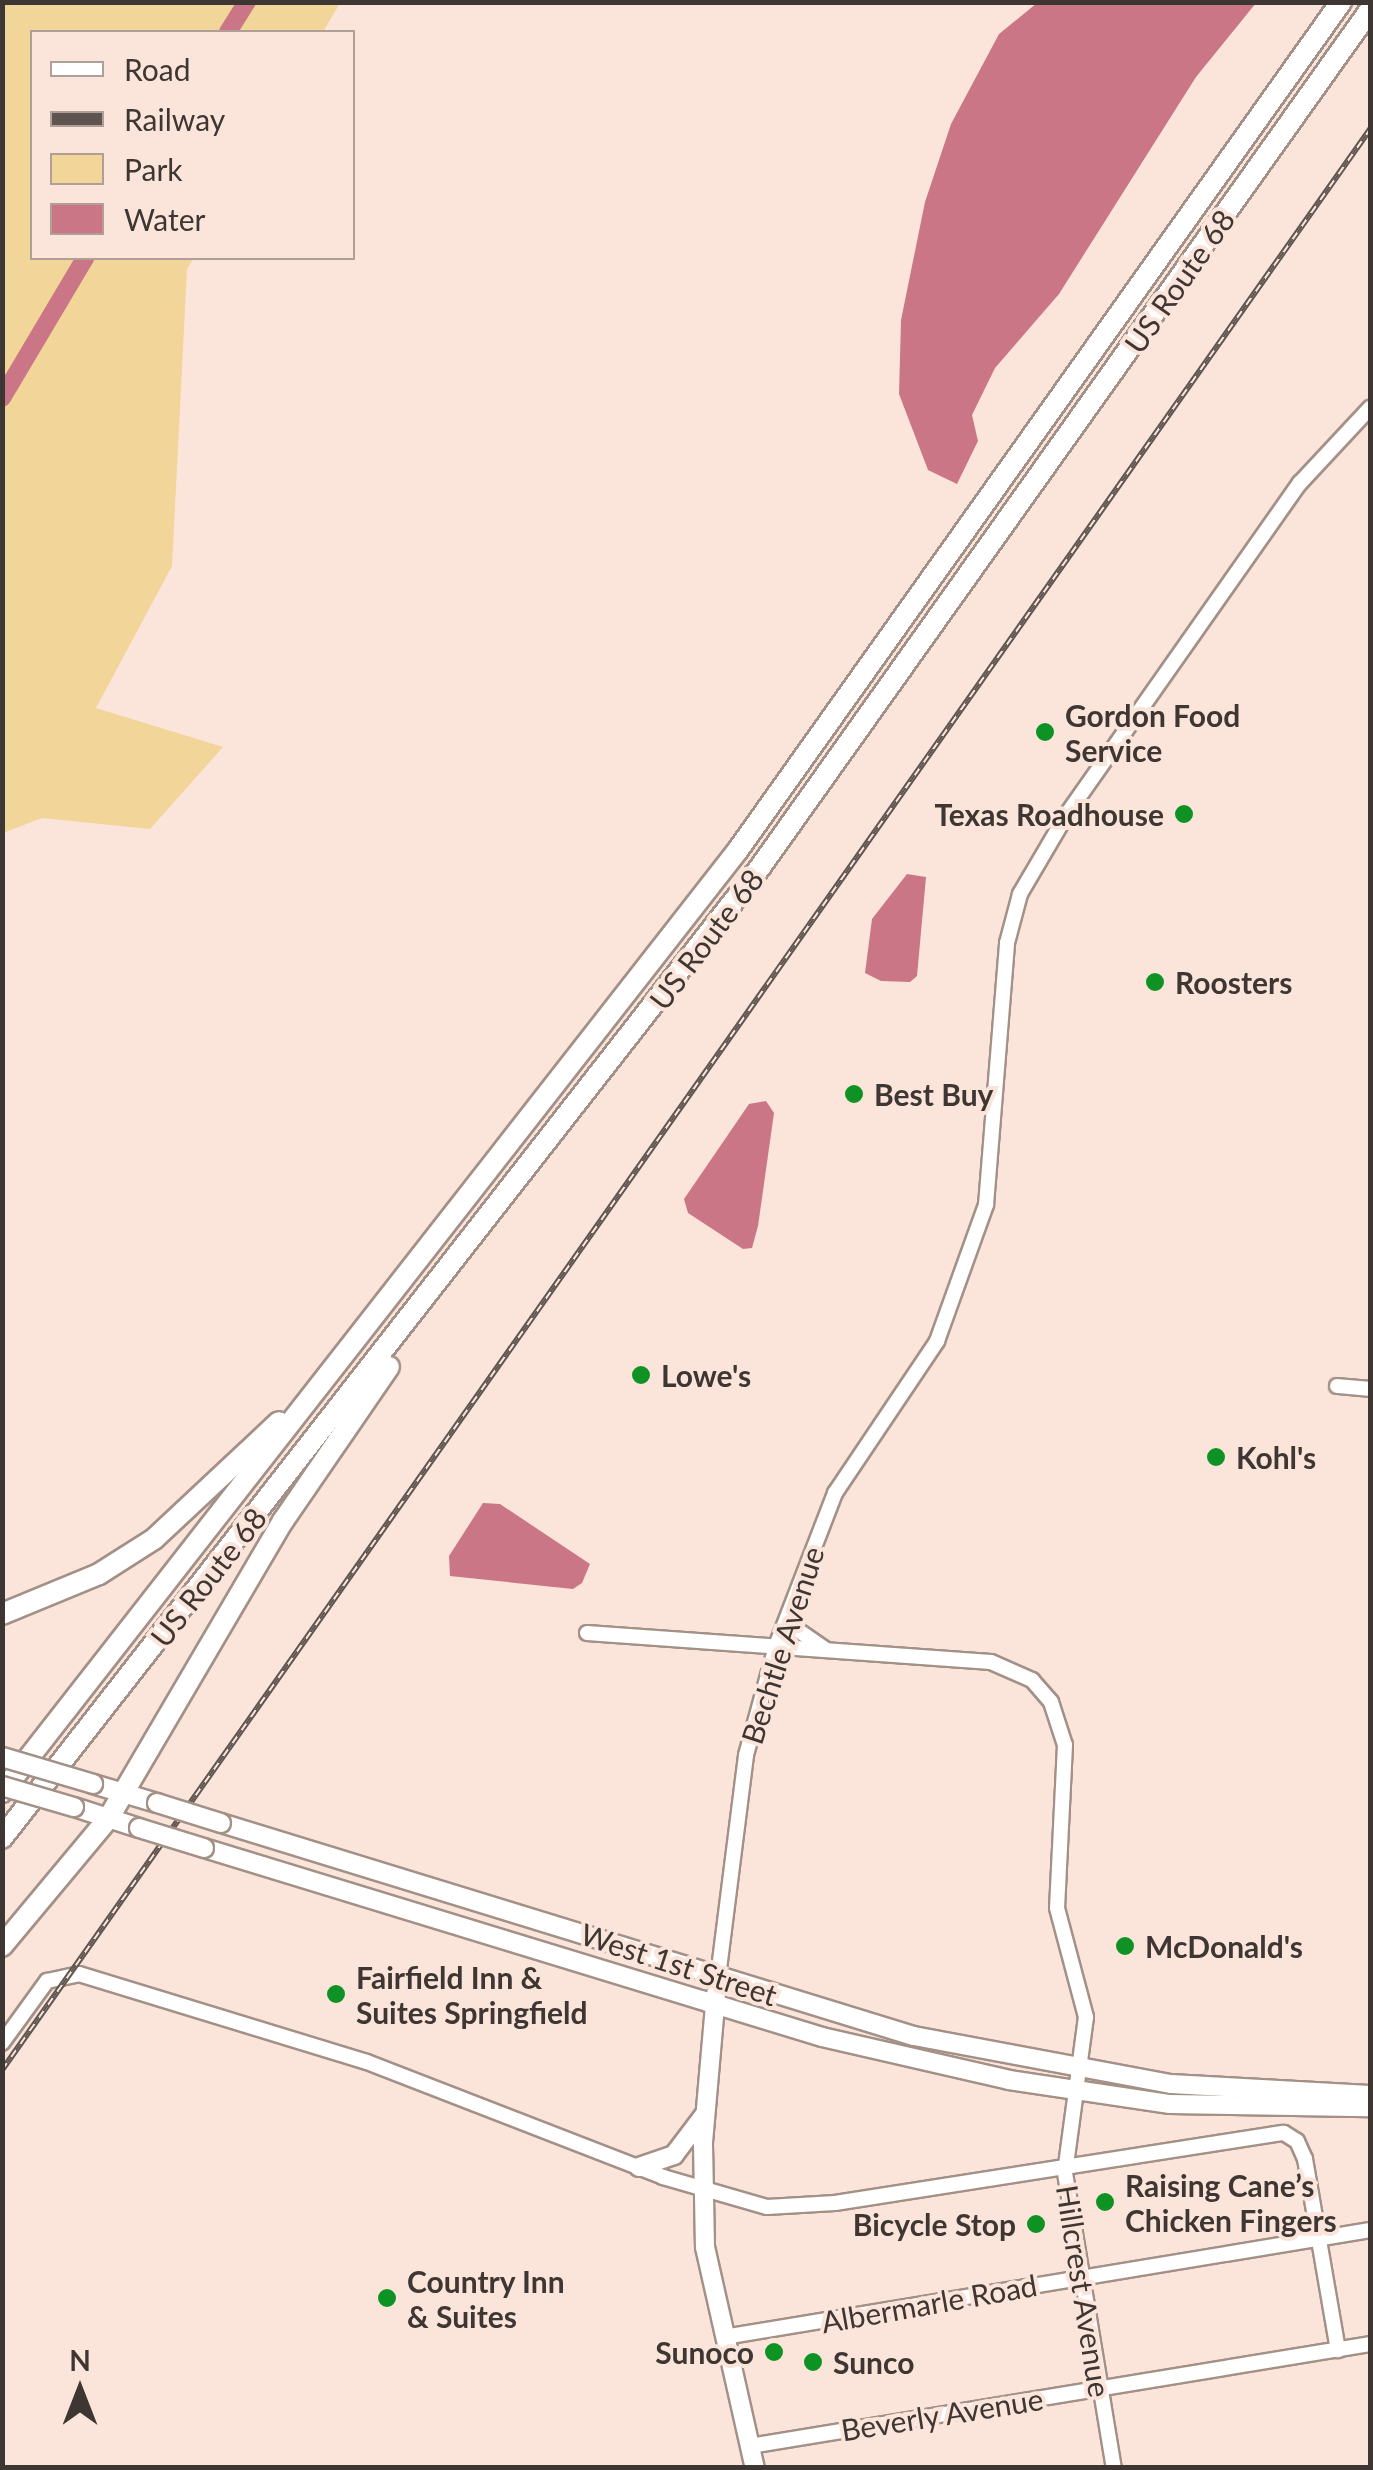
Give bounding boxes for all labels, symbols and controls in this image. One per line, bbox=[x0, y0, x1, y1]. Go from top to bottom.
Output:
legend bbox=[30, 30, 355, 260]
text: Road bbox=[124, 51, 191, 87]
text: Railway bbox=[124, 101, 225, 137]
text: Park bbox=[124, 151, 183, 187]
text: Water bbox=[124, 201, 206, 237]
street label: US Route 68 bbox=[1116, 202, 1242, 360]
place label: Gordon Food Service bbox=[1065, 697, 1240, 768]
marker: Gordon Food Service bbox=[1034, 721, 1056, 743]
place label: Texas Roadhouse bbox=[934, 796, 1164, 832]
marker: Texas Roadhouse bbox=[1173, 803, 1195, 825]
street label: US Route 68 bbox=[642, 862, 770, 1016]
place label: Roosters bbox=[1175, 964, 1292, 1000]
marker: Roosters bbox=[1144, 971, 1166, 993]
place label: Best Buy bbox=[874, 1076, 993, 1112]
marker: Best Buy bbox=[843, 1083, 865, 1105]
place label: Lowe's bbox=[661, 1357, 751, 1393]
marker: Lowe's bbox=[630, 1364, 652, 1386]
place label: Kohl's bbox=[1236, 1439, 1316, 1475]
marker: Kohl's bbox=[1205, 1446, 1227, 1468]
street label: US Route 68 bbox=[143, 1500, 273, 1654]
street label: Bechtle Avenue bbox=[733, 1541, 831, 1749]
street label: West 1st Street bbox=[576, 1915, 782, 2013]
place label: McDonald's bbox=[1145, 1928, 1303, 1964]
marker: McDonald's bbox=[1114, 1935, 1136, 1957]
place label: Fairfield Inn & Suites Springfield bbox=[356, 1959, 588, 2030]
marker: Fairfield Inn & Suites Springfield bbox=[325, 1983, 347, 2005]
place label: Raising Cane’s Chicken Fingers bbox=[1125, 2167, 1337, 2238]
street label: Hillcrest Avenue bbox=[1049, 2182, 1119, 2400]
marker: Raising Cane’s Chicken Fingers bbox=[1094, 2191, 1116, 2213]
place label: Bicycle Stop bbox=[853, 2206, 1016, 2242]
marker: Bicycle Stop bbox=[1025, 2213, 1047, 2235]
place label: Country Inn & Suites bbox=[407, 2263, 565, 2334]
street label: Albermarle Road bbox=[818, 2266, 1040, 2340]
marker: Country Inn & Suites bbox=[376, 2287, 398, 2309]
place label: Sunoco bbox=[655, 2334, 754, 2370]
north arrow bbox=[30, 2340, 130, 2440]
marker: Sunoco bbox=[763, 2341, 785, 2363]
text: N bbox=[69, 2343, 91, 2377]
place label: Sunco bbox=[833, 2344, 914, 2380]
marker: Sunco bbox=[802, 2351, 824, 2373]
street label: Beverly Avenue bbox=[837, 2380, 1047, 2448]

